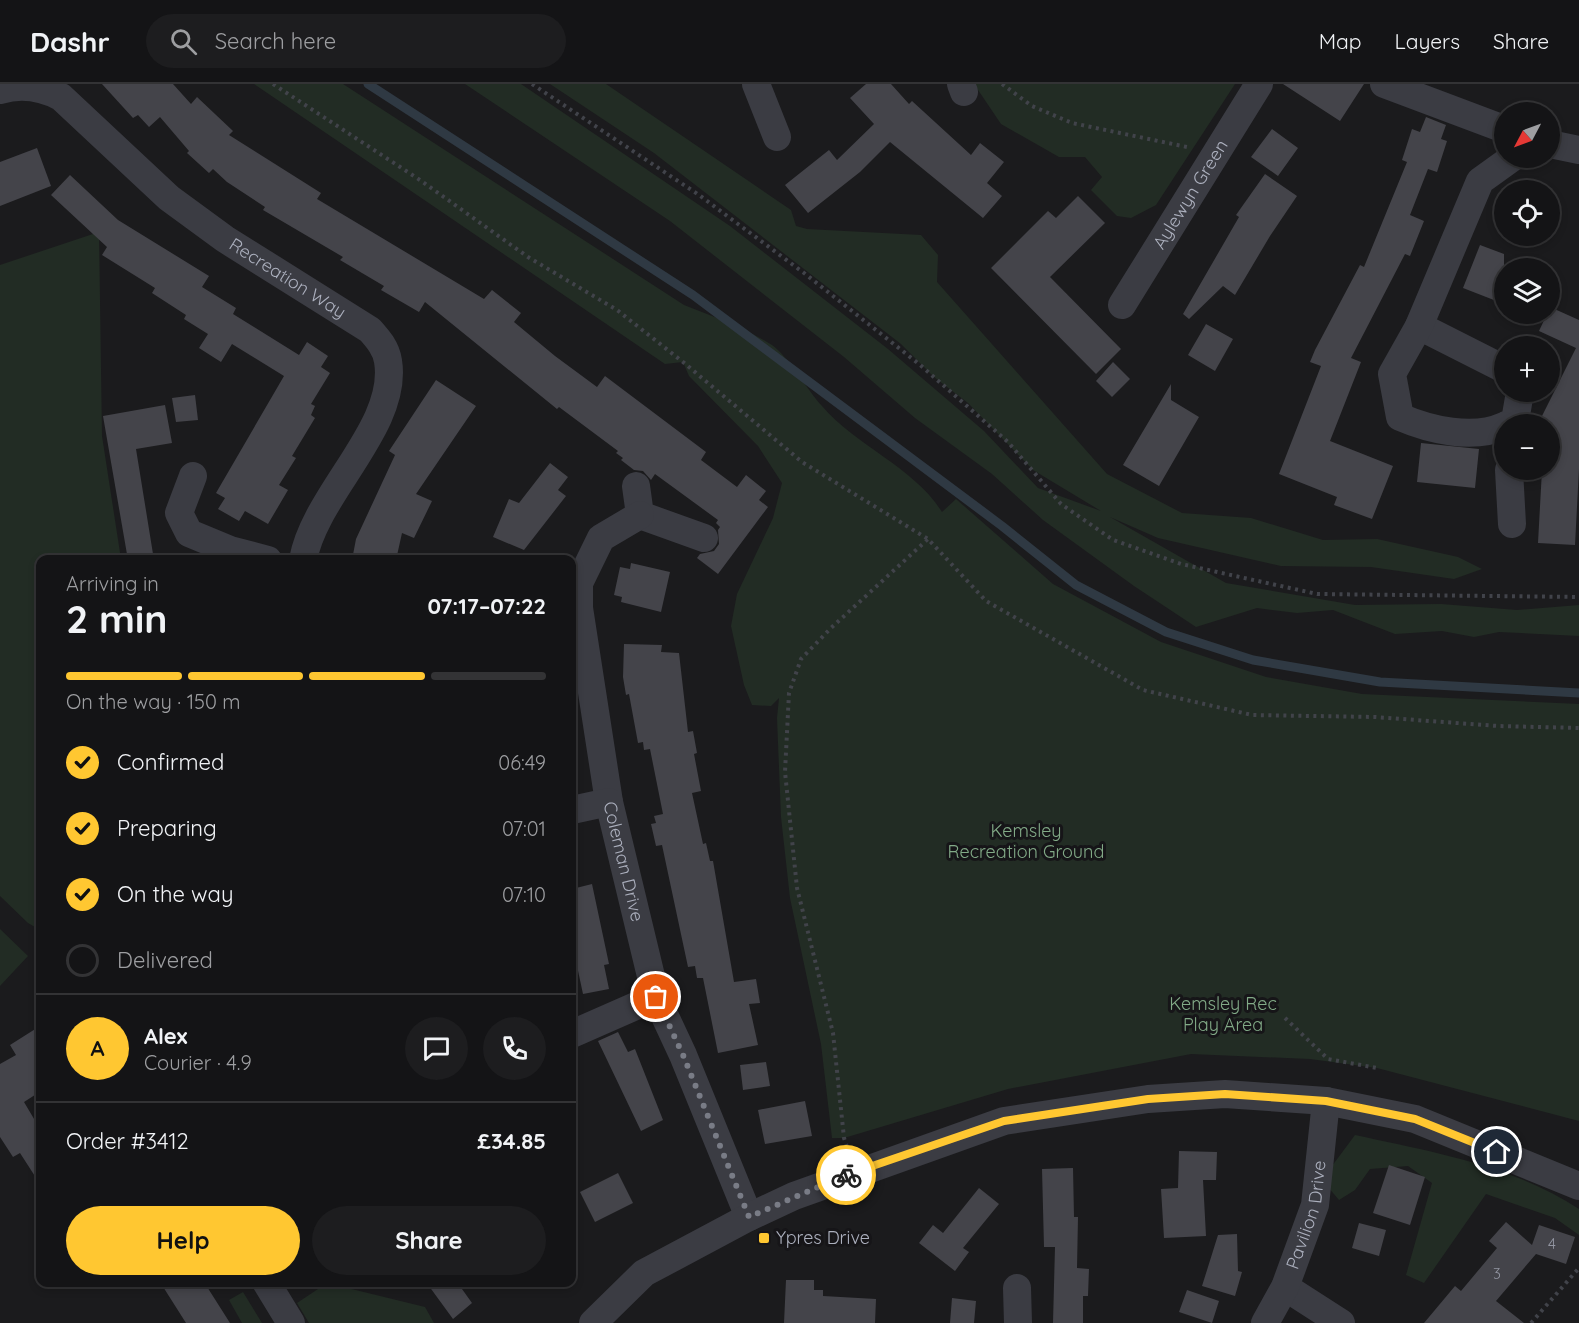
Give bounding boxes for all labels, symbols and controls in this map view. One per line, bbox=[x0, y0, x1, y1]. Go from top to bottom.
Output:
search box bbox=[146, 14, 566, 68]
text: Dashr bbox=[30, 24, 110, 59]
icon: search bbox=[167, 25, 200, 58]
text: Search here bbox=[215, 27, 336, 55]
text: Map bbox=[1319, 28, 1362, 54]
text: Layers bbox=[1395, 28, 1460, 54]
text: Share bbox=[1493, 28, 1549, 54]
north arrow bbox=[1494, 102, 1560, 168]
map controls bbox=[1494, 102, 1560, 480]
street label: Aylewyn Green bbox=[1147, 135, 1233, 253]
button: locate bbox=[1494, 180, 1560, 246]
street label: Recreation Way bbox=[225, 233, 351, 323]
button: layers bbox=[1494, 258, 1560, 324]
button: + bbox=[1494, 336, 1560, 402]
button: − bbox=[1494, 414, 1560, 480]
text: Arriving in bbox=[66, 571, 159, 596]
text: 07:17–07:22 bbox=[428, 592, 546, 620]
text: 2 min bbox=[66, 594, 168, 643]
text: On the way · 150 m bbox=[66, 689, 241, 714]
icon: check bbox=[66, 746, 99, 779]
text: Confirmed bbox=[117, 748, 224, 776]
text: 06:49 bbox=[498, 750, 546, 775]
street label: Coleman Drive bbox=[598, 799, 649, 924]
icon: check bbox=[66, 812, 99, 845]
text: Preparing bbox=[117, 814, 217, 842]
text: 07:01 bbox=[502, 816, 546, 841]
park label: Kemsley Recreation Ground bbox=[948, 819, 1104, 863]
icon: check bbox=[66, 878, 99, 911]
text: On the way bbox=[117, 880, 233, 908]
text: 07:10 bbox=[502, 882, 546, 907]
text: Delivered bbox=[117, 946, 213, 974]
pin bbox=[630, 971, 681, 1022]
icon: bag bbox=[639, 980, 672, 1013]
park label: Kemsley Rec Play Area bbox=[1169, 992, 1277, 1036]
button: chat bbox=[405, 1017, 468, 1080]
button: phone bbox=[483, 1017, 546, 1080]
text: Alex bbox=[144, 1022, 187, 1050]
text: A bbox=[90, 1034, 105, 1062]
text: Courier · 4.9 bbox=[144, 1050, 252, 1075]
pin bbox=[1471, 1126, 1522, 1177]
text: Order #3412 bbox=[66, 1127, 189, 1155]
text: £34.85 bbox=[477, 1127, 546, 1155]
icon: home bbox=[1480, 1135, 1513, 1168]
courier bbox=[816, 1145, 876, 1205]
icon: bike bbox=[830, 1159, 863, 1192]
street label: Pavilion Drive bbox=[1280, 1159, 1331, 1272]
button: Help bbox=[66, 1206, 300, 1275]
button: Share bbox=[312, 1206, 546, 1275]
place label: Ypres Drive bbox=[776, 1226, 870, 1249]
marker: Ypres Drive bbox=[757, 1231, 771, 1245]
house number: 4 bbox=[1548, 1234, 1556, 1253]
house number: 3 bbox=[1493, 1264, 1501, 1283]

